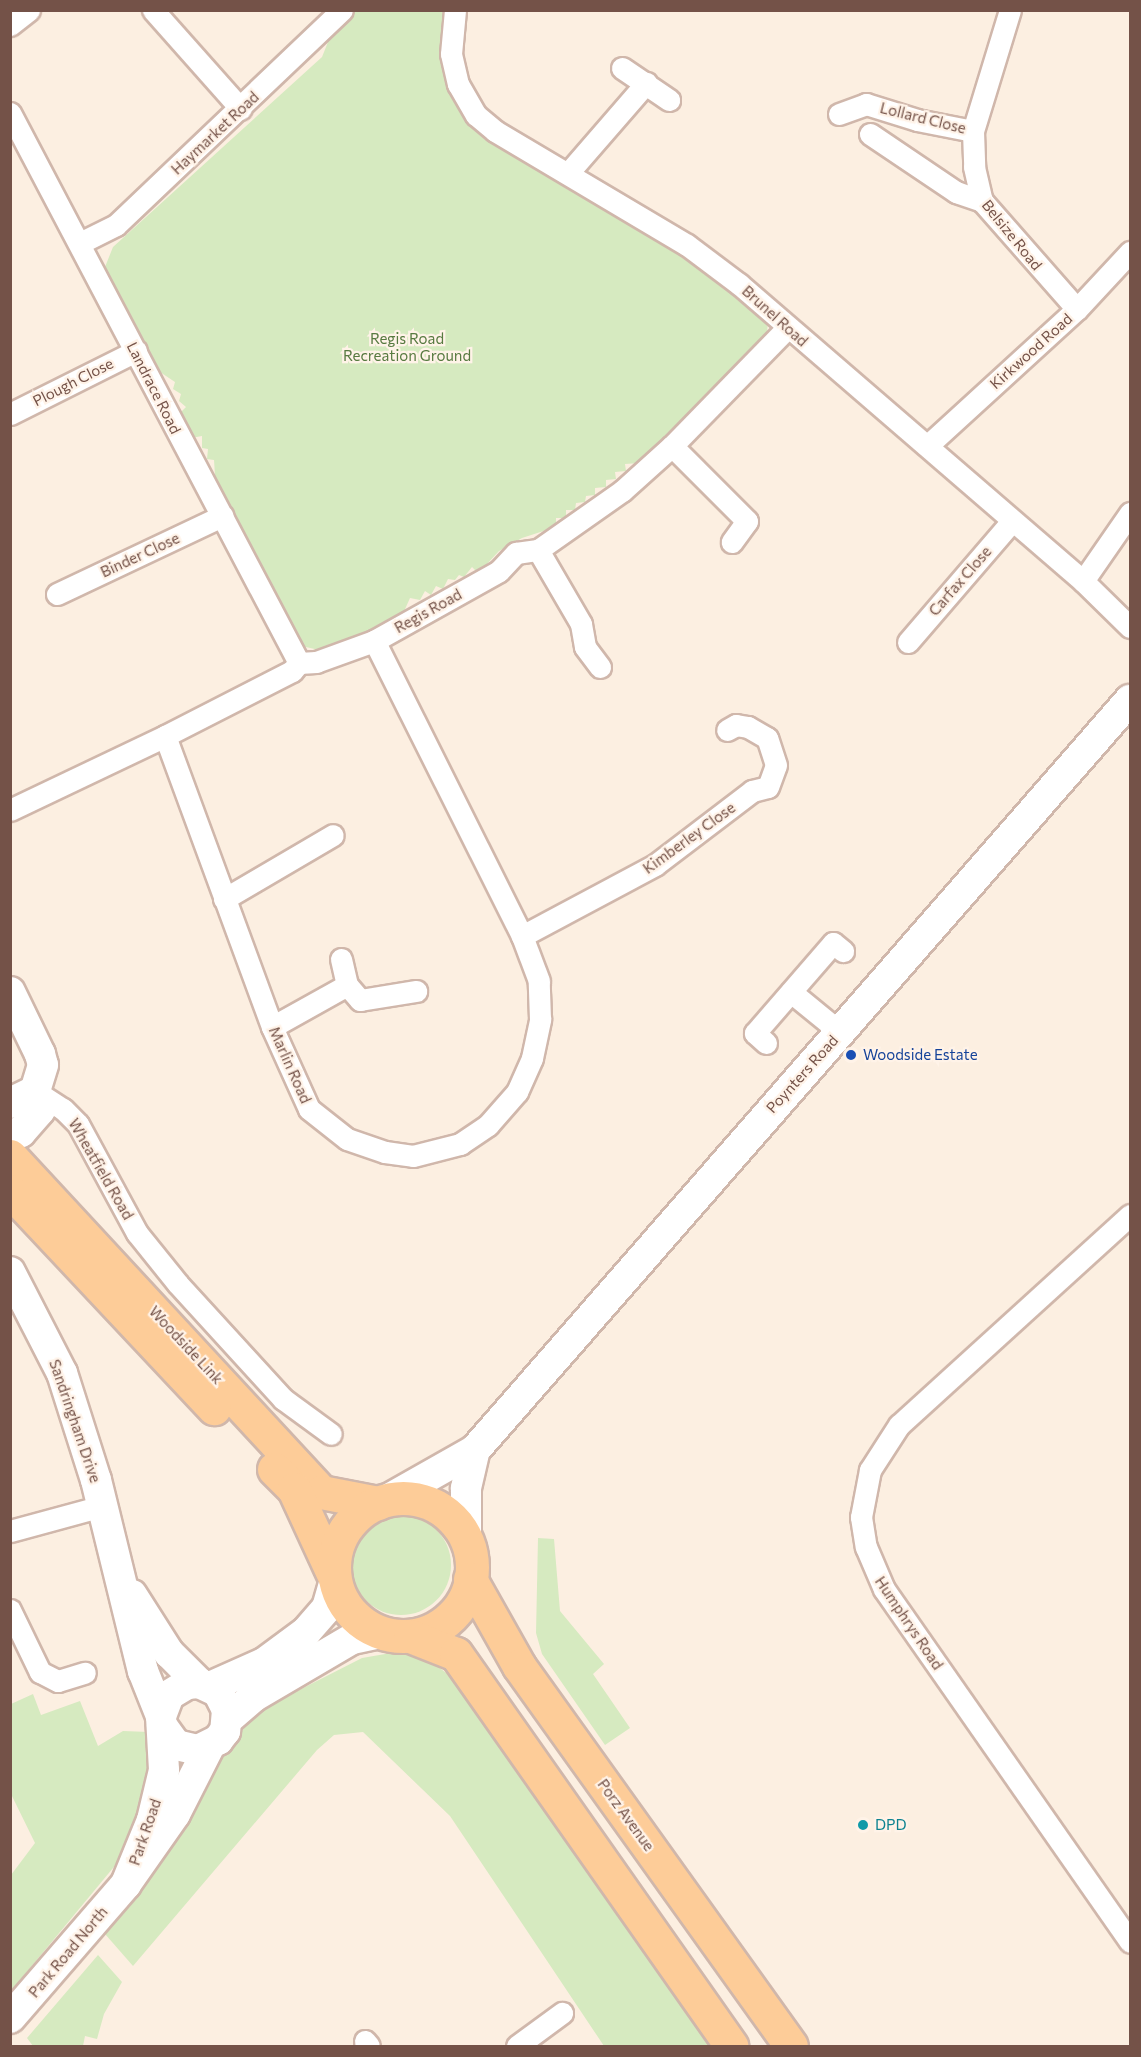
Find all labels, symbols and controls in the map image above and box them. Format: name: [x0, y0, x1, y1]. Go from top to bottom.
street label: Haymarket Road: [167, 88, 263, 178]
street label: Lollard Close: [878, 99, 968, 137]
street label: Belsize Road: [978, 196, 1046, 274]
street label: Brunel Road: [738, 282, 812, 350]
street label: Kirkwood Road: [986, 309, 1076, 393]
park label: Regis Road Recreation Ground: [343, 329, 471, 364]
street label: Landrace Road: [123, 339, 185, 437]
street label: Plough Close: [30, 354, 116, 410]
street label: Binder Close: [98, 529, 182, 581]
street label: Carfax Close: [925, 543, 995, 619]
street label: Regis Road: [391, 585, 465, 637]
street label: Kimberley Close: [639, 799, 739, 877]
street label: Marlin Road: [265, 1024, 315, 1106]
street label: Poynters Road: [762, 1031, 842, 1117]
place label: Woodside Estate: [863, 1046, 978, 1064]
marker: Woodside Estate: [844, 1048, 858, 1062]
street label: Wheatfield Road: [65, 1115, 137, 1223]
street label: Woodside Link: [145, 1302, 227, 1388]
street label: Sandringham Drive: [45, 1357, 105, 1485]
street label: Humphrys Road: [871, 1573, 947, 1673]
street label: Porz Avenue: [594, 1776, 658, 1854]
street label: Park Road: [125, 1796, 165, 1868]
place label: DPD: [875, 1816, 907, 1834]
marker: DPD: [856, 1818, 870, 1832]
street label: Park Road North: [25, 1903, 111, 2001]

